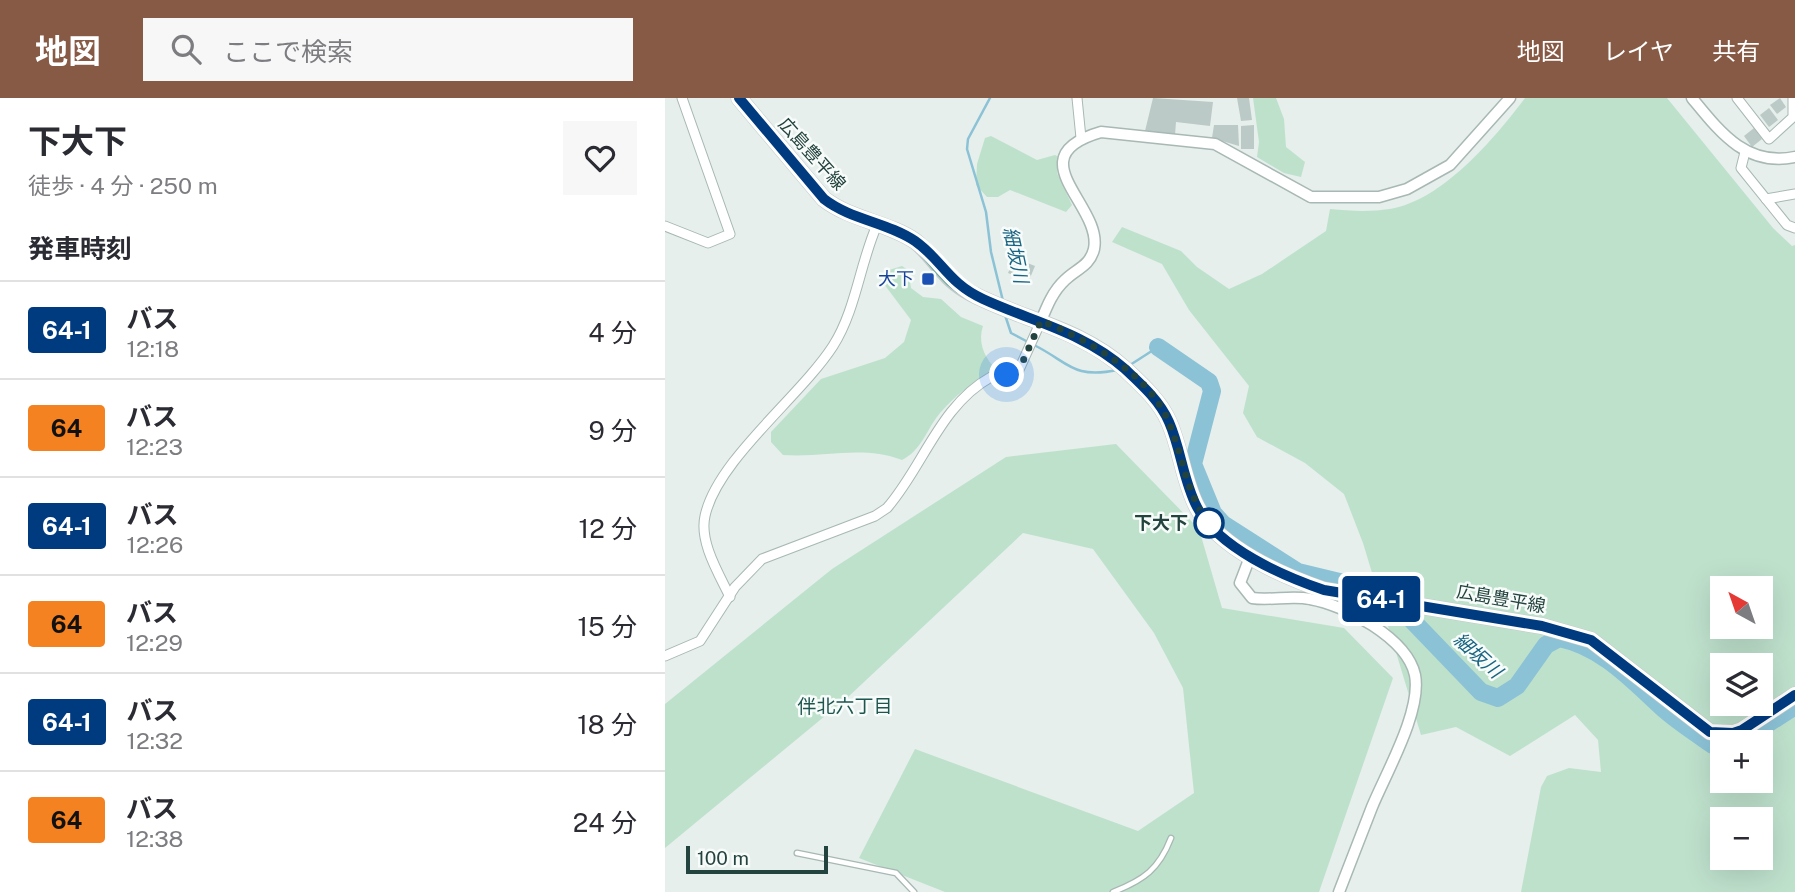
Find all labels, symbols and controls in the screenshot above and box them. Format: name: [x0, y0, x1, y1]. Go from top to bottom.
search box: [143, 18, 633, 81]
icon: search: [167, 30, 205, 68]
text: 地図: [35, 32, 101, 70]
text: ここで検索: [223, 36, 353, 67]
text: 地図: [1517, 37, 1565, 65]
text: レイヤ: [1603, 37, 1674, 65]
text: 共有: [1712, 37, 1760, 65]
street label: 広島豊平線: [774, 113, 850, 194]
button: heart: [563, 121, 637, 195]
text: 下大下: [28, 122, 127, 160]
text: 徒歩 · 4 分 · 250 m: [28, 172, 218, 199]
water label: 細坂川: [999, 225, 1033, 287]
text: 発車時刻: [28, 233, 132, 264]
place label: 大下: [878, 268, 914, 289]
marker: 大下: [920, 271, 936, 287]
text: バス: [127, 303, 179, 334]
text: 64-1: [42, 316, 92, 344]
text: 4 分: [588, 317, 637, 348]
text: 12:18: [127, 335, 179, 362]
your location: [989, 357, 1024, 392]
text: バス: [126, 401, 178, 432]
text: 64: [51, 414, 82, 442]
text: 9 分: [588, 415, 637, 446]
text: 12:23: [126, 433, 183, 460]
text: バス: [127, 499, 179, 530]
marker: 下大下: [1194, 508, 1224, 538]
text: 64-1: [42, 512, 92, 540]
place label: 下大下: [1134, 512, 1188, 533]
text: 12 分: [579, 513, 637, 544]
text: 12:26: [127, 531, 183, 558]
line badge: 64-1: [1332, 576, 1430, 622]
north arrow: [1710, 576, 1773, 639]
map controls: [1710, 576, 1773, 870]
street label: 広島豊平線: [1455, 580, 1547, 617]
text: 64-1: [1356, 585, 1406, 613]
text: バス: [126, 597, 178, 628]
text: 64: [51, 610, 82, 638]
text: 15 分: [577, 611, 637, 642]
water label: 細坂川: [1449, 628, 1508, 684]
text: 12:29: [126, 629, 183, 656]
button: layers: [1710, 653, 1773, 716]
text: バス: [127, 695, 179, 726]
district label: 伴北六丁目: [797, 695, 893, 717]
text: 64-1: [42, 708, 92, 736]
text: 18 分: [577, 709, 637, 740]
text: 12:32: [127, 727, 183, 754]
button: +: [1710, 730, 1773, 793]
text: バス: [126, 793, 178, 824]
text: 64: [51, 806, 82, 834]
text: 24 分: [573, 807, 637, 838]
button: −: [1710, 807, 1773, 870]
text: 12:38: [126, 825, 184, 852]
scale bar: [686, 843, 828, 875]
text: 100 m: [697, 847, 749, 869]

